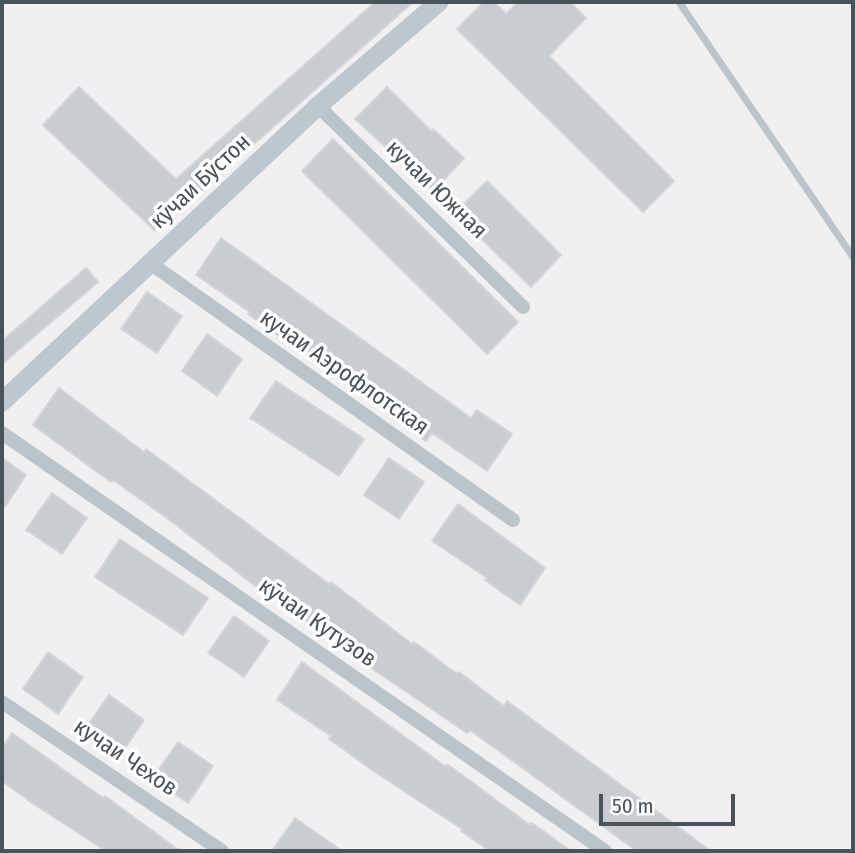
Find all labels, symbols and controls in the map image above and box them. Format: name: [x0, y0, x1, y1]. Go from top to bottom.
street label: кӯчаи Бӯстон: [145, 129, 257, 235]
street label: кучаи Южная: [380, 135, 492, 245]
street label: кучаи Аэрофлотская: [254, 304, 434, 442]
street label: кӯчаи Кутузов: [253, 572, 381, 674]
street label: кучаи Чехов: [68, 713, 182, 803]
scale bar: [603, 780, 740, 824]
text: 50 m: [612, 793, 654, 819]

